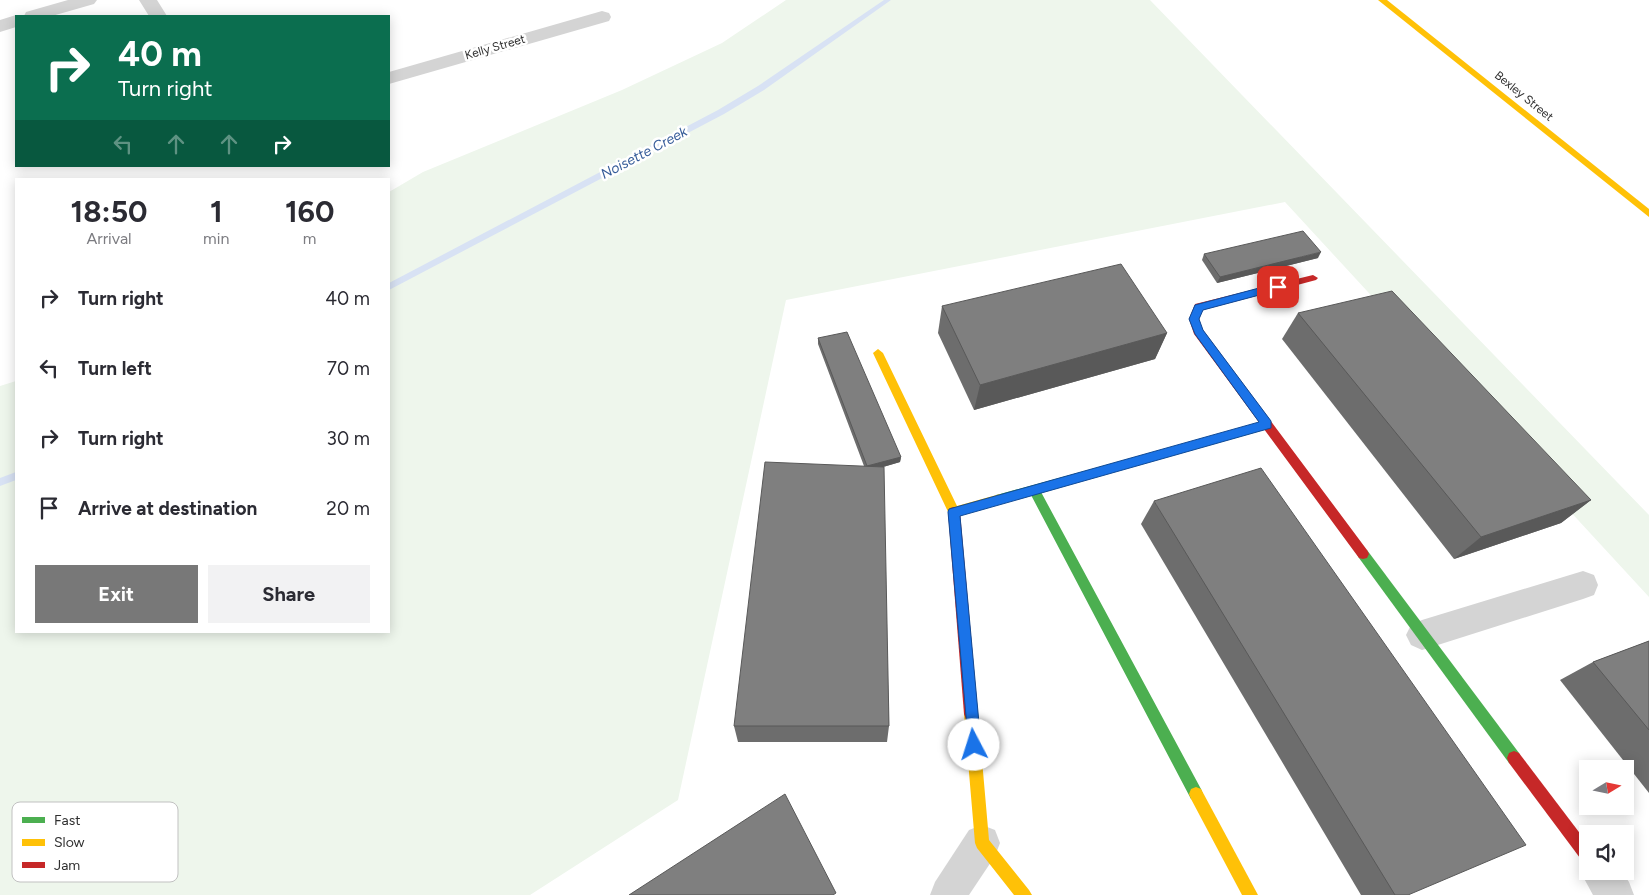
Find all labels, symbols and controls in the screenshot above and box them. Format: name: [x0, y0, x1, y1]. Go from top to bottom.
street label: Kelly Street: [463, 32, 527, 62]
text: 40 m: [118, 33, 202, 75]
icon: right: [35, 35, 100, 100]
street label: Bexley Street: [1492, 68, 1557, 124]
text: Turn right: [118, 75, 213, 102]
water label: Noisette Creek: [598, 123, 691, 183]
icon: left: [109, 130, 137, 158]
icon: ahead: [162, 130, 190, 158]
icon: ahead: [215, 130, 243, 158]
icon: right: [268, 130, 296, 158]
text: 18:50: [71, 193, 148, 230]
text: 1: [210, 193, 223, 230]
text: 160: [285, 193, 334, 230]
text: Arrival: [86, 229, 132, 248]
text: min: [203, 229, 229, 248]
text: m: [303, 229, 316, 248]
pin: [1257, 266, 1299, 308]
icon: arrive: [1264, 273, 1292, 301]
icon: right: [35, 284, 63, 312]
text: Turn right: [78, 287, 164, 310]
text: 40 m: [325, 287, 370, 310]
icon: left: [35, 354, 63, 382]
text: Turn left: [78, 357, 152, 380]
text: 70 m: [327, 357, 370, 380]
icon: right: [35, 424, 63, 452]
text: Turn right: [78, 427, 164, 450]
text: 30 m: [327, 427, 370, 450]
icon: arrive: [35, 494, 63, 522]
text: Arrive at destination: [78, 497, 257, 520]
text: 20 m: [326, 497, 370, 520]
button: Exit: [35, 565, 198, 623]
button: Share: [208, 565, 370, 623]
position arrow: [947, 718, 999, 770]
north arrow: [1579, 760, 1634, 815]
map controls: [1579, 760, 1634, 880]
legend: [12, 802, 178, 882]
text: Fast: [54, 812, 80, 829]
button: sound: [1579, 825, 1634, 880]
text: Slow: [54, 834, 85, 851]
text: Jam: [54, 857, 80, 874]

